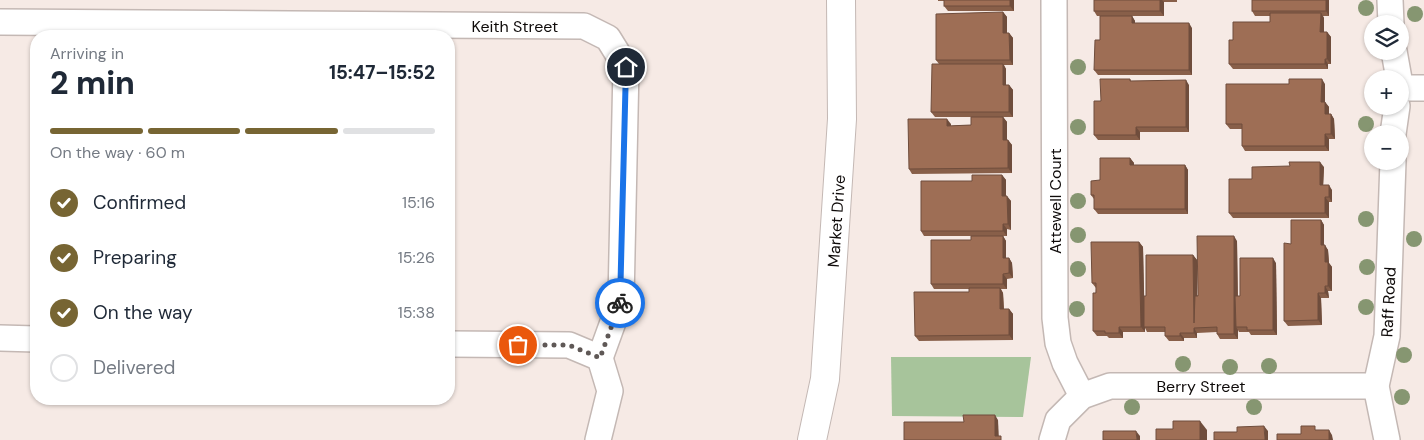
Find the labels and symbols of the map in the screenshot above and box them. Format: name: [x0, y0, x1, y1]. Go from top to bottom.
street label: Keith Street: [472, 16, 558, 37]
pin: [605, 46, 647, 88]
street label: Attewell Court: [1045, 148, 1066, 254]
street label: Market Drive: [823, 174, 850, 268]
street label: Raff Road: [1376, 266, 1401, 338]
courier: [595, 278, 645, 328]
pin: [497, 324, 539, 366]
street label: Berry Street: [1156, 376, 1246, 397]

